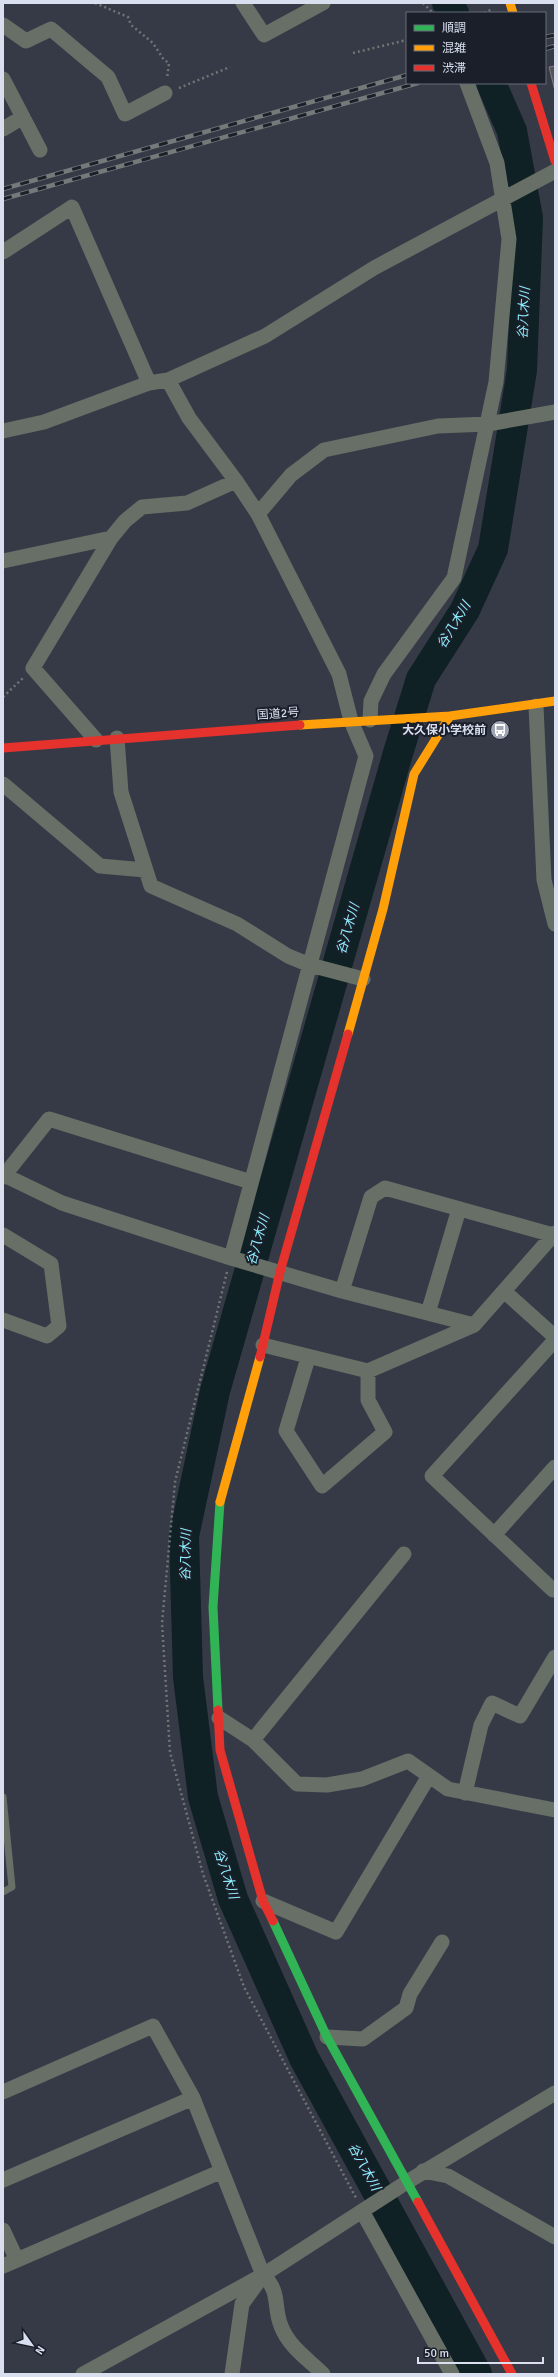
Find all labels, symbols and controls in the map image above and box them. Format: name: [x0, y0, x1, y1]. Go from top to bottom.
legend: [406, 12, 546, 84]
text: 順調: [442, 21, 466, 36]
text: 混雑: [442, 41, 466, 56]
text: 渋滞: [442, 61, 466, 76]
water label: 谷八木川: [515, 285, 533, 339]
water label: 谷八木川: [434, 597, 475, 651]
street label: 国道2号: [256, 705, 300, 723]
bus stop icon: 大久保小学校前: [489, 719, 511, 741]
place label: 大久保小学校前: [402, 723, 486, 738]
water label: 谷八木川: [333, 900, 363, 956]
water label: 谷八木川: [243, 1211, 273, 1267]
water label: 谷八木川: [178, 1527, 194, 1581]
water label: 谷八木川: [210, 1847, 242, 1903]
water label: 谷八木川: [344, 2140, 385, 2195]
north arrow: [12, 2325, 52, 2365]
scale bar: [418, 2339, 543, 2365]
text: N: [32, 2343, 48, 2357]
text: 50 m: [424, 2346, 449, 2361]

